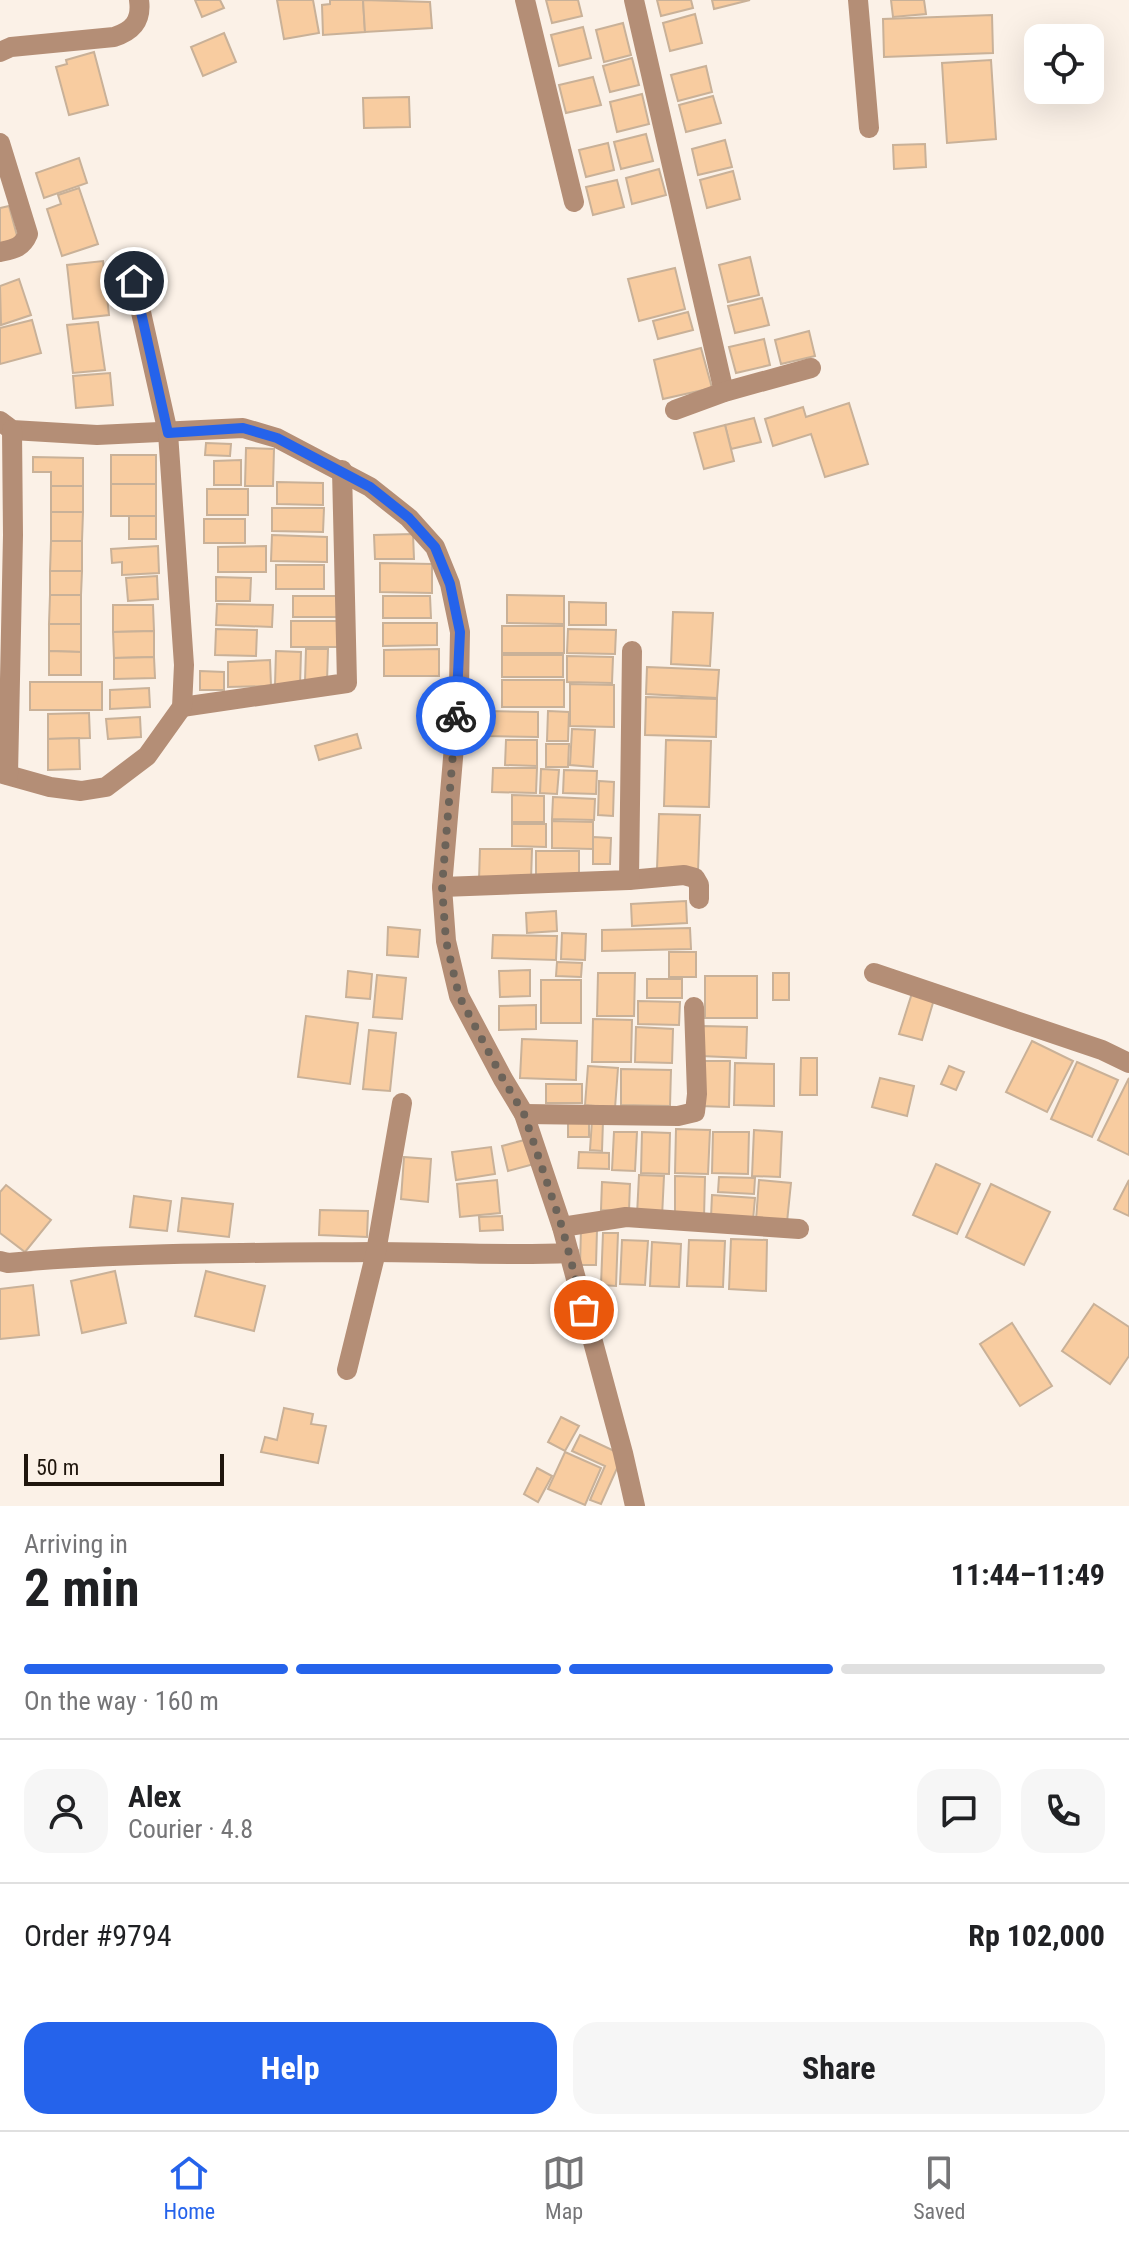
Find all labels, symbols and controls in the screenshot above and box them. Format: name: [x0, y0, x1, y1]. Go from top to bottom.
map controls: [1024, 24, 1104, 104]
button: locate: [1024, 24, 1104, 104]
pin: [100, 247, 168, 315]
icon: home: [112, 259, 156, 303]
courier: [416, 676, 496, 756]
icon: bike: [434, 694, 478, 738]
pin: [550, 1276, 618, 1344]
icon: bag: [562, 1288, 606, 1332]
scale bar: [24, 1450, 224, 1486]
text: 50 m: [36, 1455, 79, 1480]
text: Arriving in: [24, 1529, 128, 1559]
text: 11:44–11:49: [951, 1557, 1105, 1592]
text: 2 min: [24, 1558, 140, 1619]
text: On the way · 160 m: [24, 1686, 219, 1716]
button: person: [24, 1769, 108, 1853]
button: chat: [917, 1769, 1001, 1853]
button: phone: [1021, 1769, 1105, 1853]
text: Alex: [128, 1779, 181, 1814]
text: Courier · 4.8: [128, 1814, 253, 1844]
text: Order #9794: [24, 1918, 172, 1953]
text: Rp 102,000: [968, 1918, 1105, 1953]
button: Help: [24, 2022, 557, 2114]
button: Share: [573, 2022, 1105, 2114]
tab: Home: [164, 2151, 215, 2224]
tab: Map: [542, 2151, 586, 2224]
tab: Saved: [913, 2151, 965, 2224]

